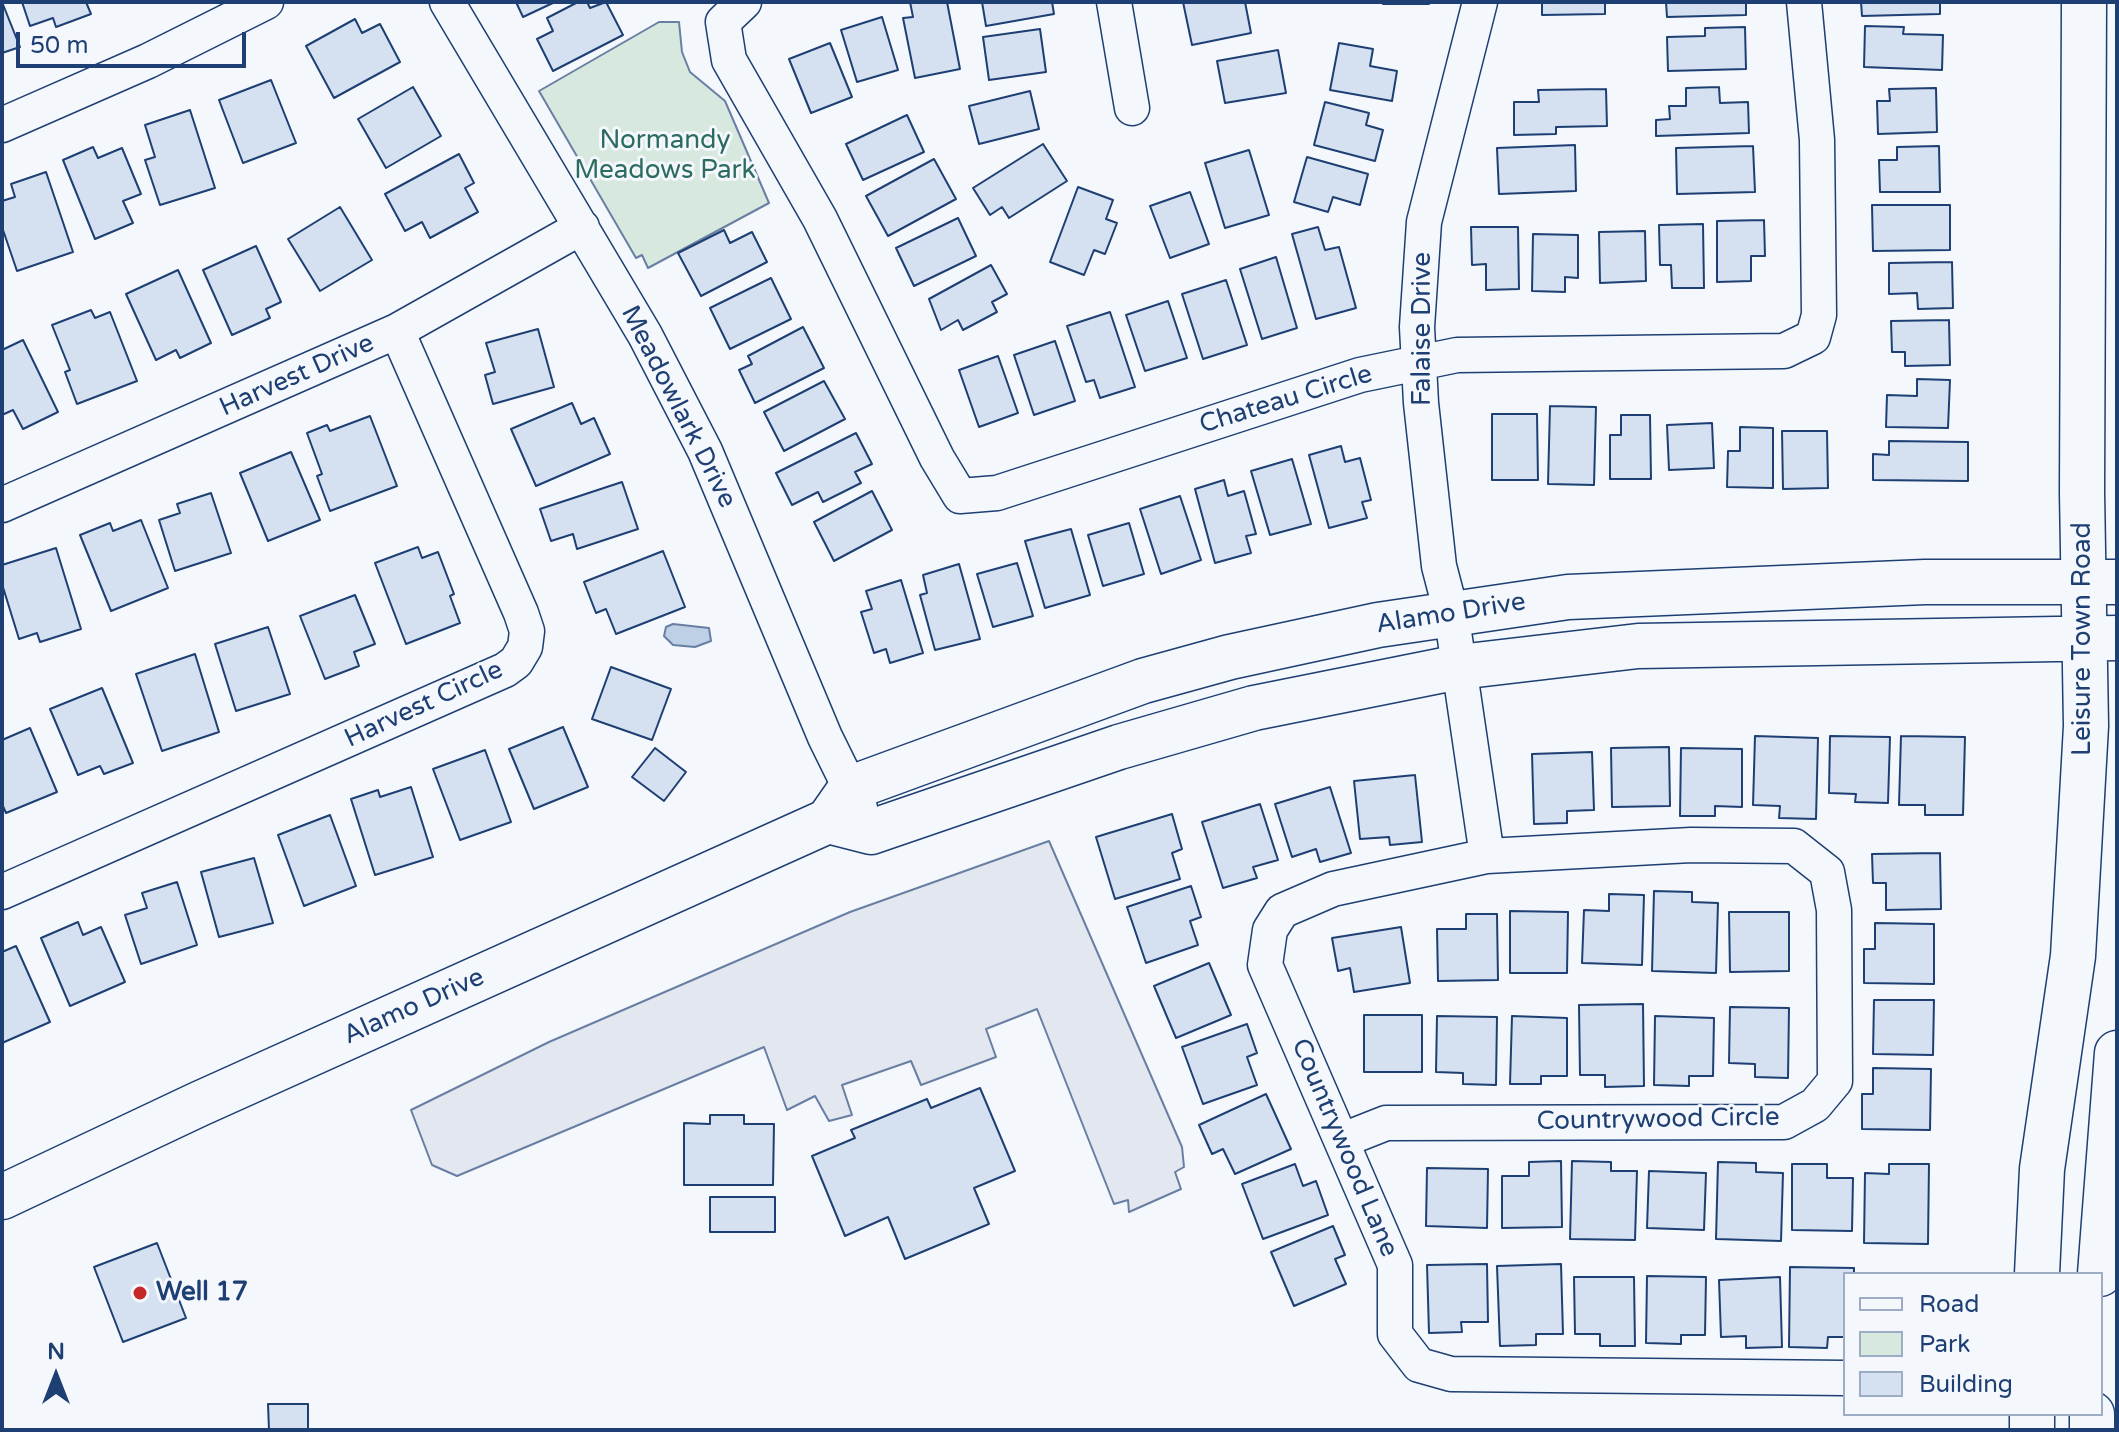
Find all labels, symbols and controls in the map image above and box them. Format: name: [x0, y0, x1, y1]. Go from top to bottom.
scale bar: [20, 16, 250, 66]
text: 50 m: [30, 31, 88, 60]
park label: Normandy Meadows Park: [574, 125, 756, 186]
street label: Falaise Drive: [1407, 252, 1439, 406]
street label: Meadowlark Drive: [614, 301, 742, 513]
street label: Harvest Drive: [215, 328, 379, 424]
street label: Chateau Circle: [1196, 359, 1376, 441]
street label: Leisure Town Road: [2067, 522, 2099, 756]
street label: Alamo Drive: [1374, 587, 1528, 641]
street label: Harvest Circle: [340, 655, 508, 755]
street label: Alamo Drive: [339, 962, 489, 1052]
street label: Countrywood Lane: [1284, 1034, 1404, 1262]
street label: Countrywood Circle: [1536, 1102, 1780, 1138]
legend: [1843, 1272, 2103, 1416]
place label: Well 17: [156, 1277, 248, 1309]
marker: Well 17: [131, 1284, 149, 1302]
text: Road: [1919, 1290, 1979, 1319]
text: Park: [1919, 1330, 1970, 1359]
north arrow: [16, 1336, 96, 1416]
text: N: [47, 1339, 65, 1365]
text: Building: [1919, 1370, 2013, 1399]

